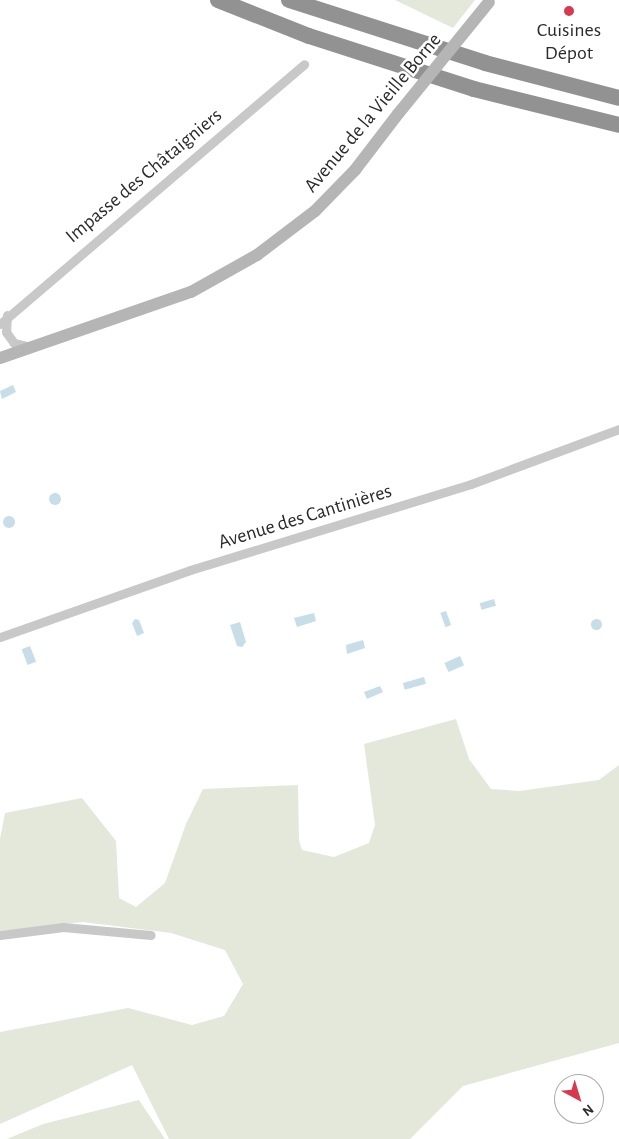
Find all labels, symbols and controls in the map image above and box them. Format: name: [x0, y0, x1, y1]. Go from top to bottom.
marker: Cuisines Dépot: [563, 5, 575, 17]
place label: Cuisines Dépot: [537, 19, 601, 66]
street label: Avenue de la Vieille Borne: [299, 28, 447, 198]
street label: Impasse des Châtaigniers: [61, 104, 227, 248]
street label: Avenue des Cantinières: [215, 479, 395, 555]
north arrow: [554, 1074, 604, 1124]
text: N: [580, 1101, 596, 1118]

